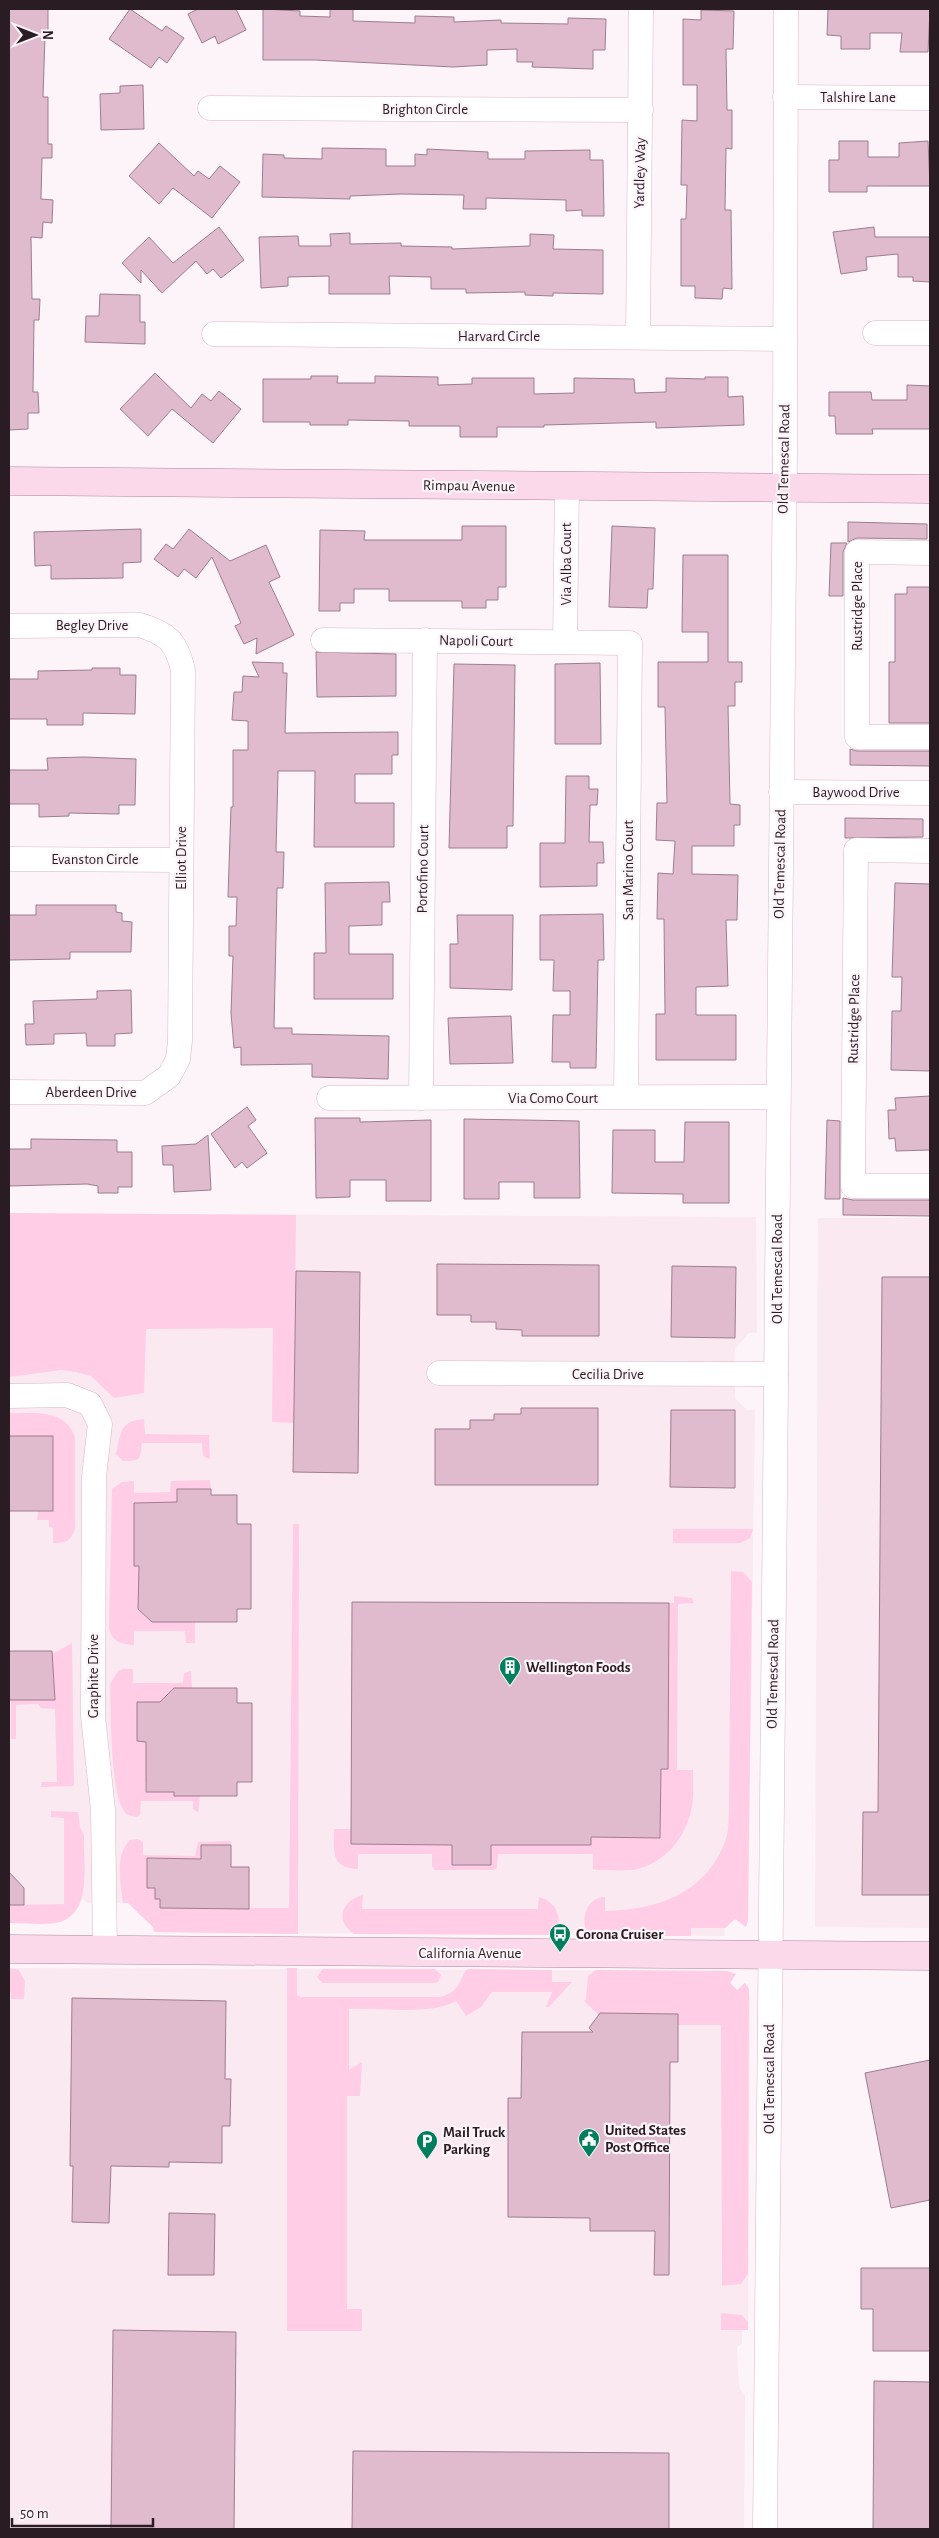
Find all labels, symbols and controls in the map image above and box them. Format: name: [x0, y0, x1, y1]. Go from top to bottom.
north arrow: [10, 10, 60, 60]
text: N: [40, 30, 54, 40]
street label: Talshire Lane: [820, 90, 896, 105]
street label: Brighton Circle: [382, 102, 468, 117]
street label: Yardley Way: [632, 137, 648, 209]
street label: Harvard Circle: [458, 329, 540, 344]
street label: Old Temescal Road: [776, 404, 792, 514]
street label: Rimpau Avenue: [423, 478, 515, 494]
street label: Via Alba Court: [559, 522, 574, 605]
street label: Rustridge Place: [850, 561, 865, 651]
street label: Begley Drive: [56, 618, 128, 633]
street label: Napoli Court: [439, 633, 513, 649]
street label: Baywood Drive: [812, 785, 900, 800]
street label: Old Temescal Road: [772, 809, 788, 919]
street label: San Marino Court: [621, 820, 636, 920]
street label: Portofino Court: [415, 824, 431, 914]
street label: Elliot Drive: [174, 826, 189, 890]
street label: Evanston Circle: [51, 852, 139, 867]
street label: Rustridge Place: [846, 974, 862, 1064]
street label: Aberdeen Drive: [45, 1085, 137, 1100]
street label: Via Como Court: [508, 1091, 598, 1106]
street label: Old Temescal Road: [770, 1214, 785, 1324]
street label: Cecilia Drive: [572, 1367, 644, 1382]
street label: Old Temescal Road: [765, 1619, 781, 1729]
street label: Graphite Drive: [86, 1634, 101, 1718]
building icon: Wellington Foods: [498, 1655, 522, 1686]
place label: Wellington Foods: [526, 1660, 631, 1675]
bus stop icon: Corona Cruiser: [548, 1922, 572, 1953]
place label: Corona Cruiser: [576, 1927, 664, 1942]
street label: California Avenue: [419, 1946, 522, 1961]
street label: Old Temescal Road: [762, 2024, 777, 2134]
place label: United States Post Office: [605, 2123, 686, 2155]
place label: Mail Truck Parking: [443, 2125, 506, 2157]
public building icon: United States Post Office: [577, 2127, 601, 2158]
parking icon: Mail Truck Parking: [415, 2129, 439, 2160]
scale bar: [12, 2496, 154, 2528]
text: 50 m: [20, 2506, 49, 2521]

